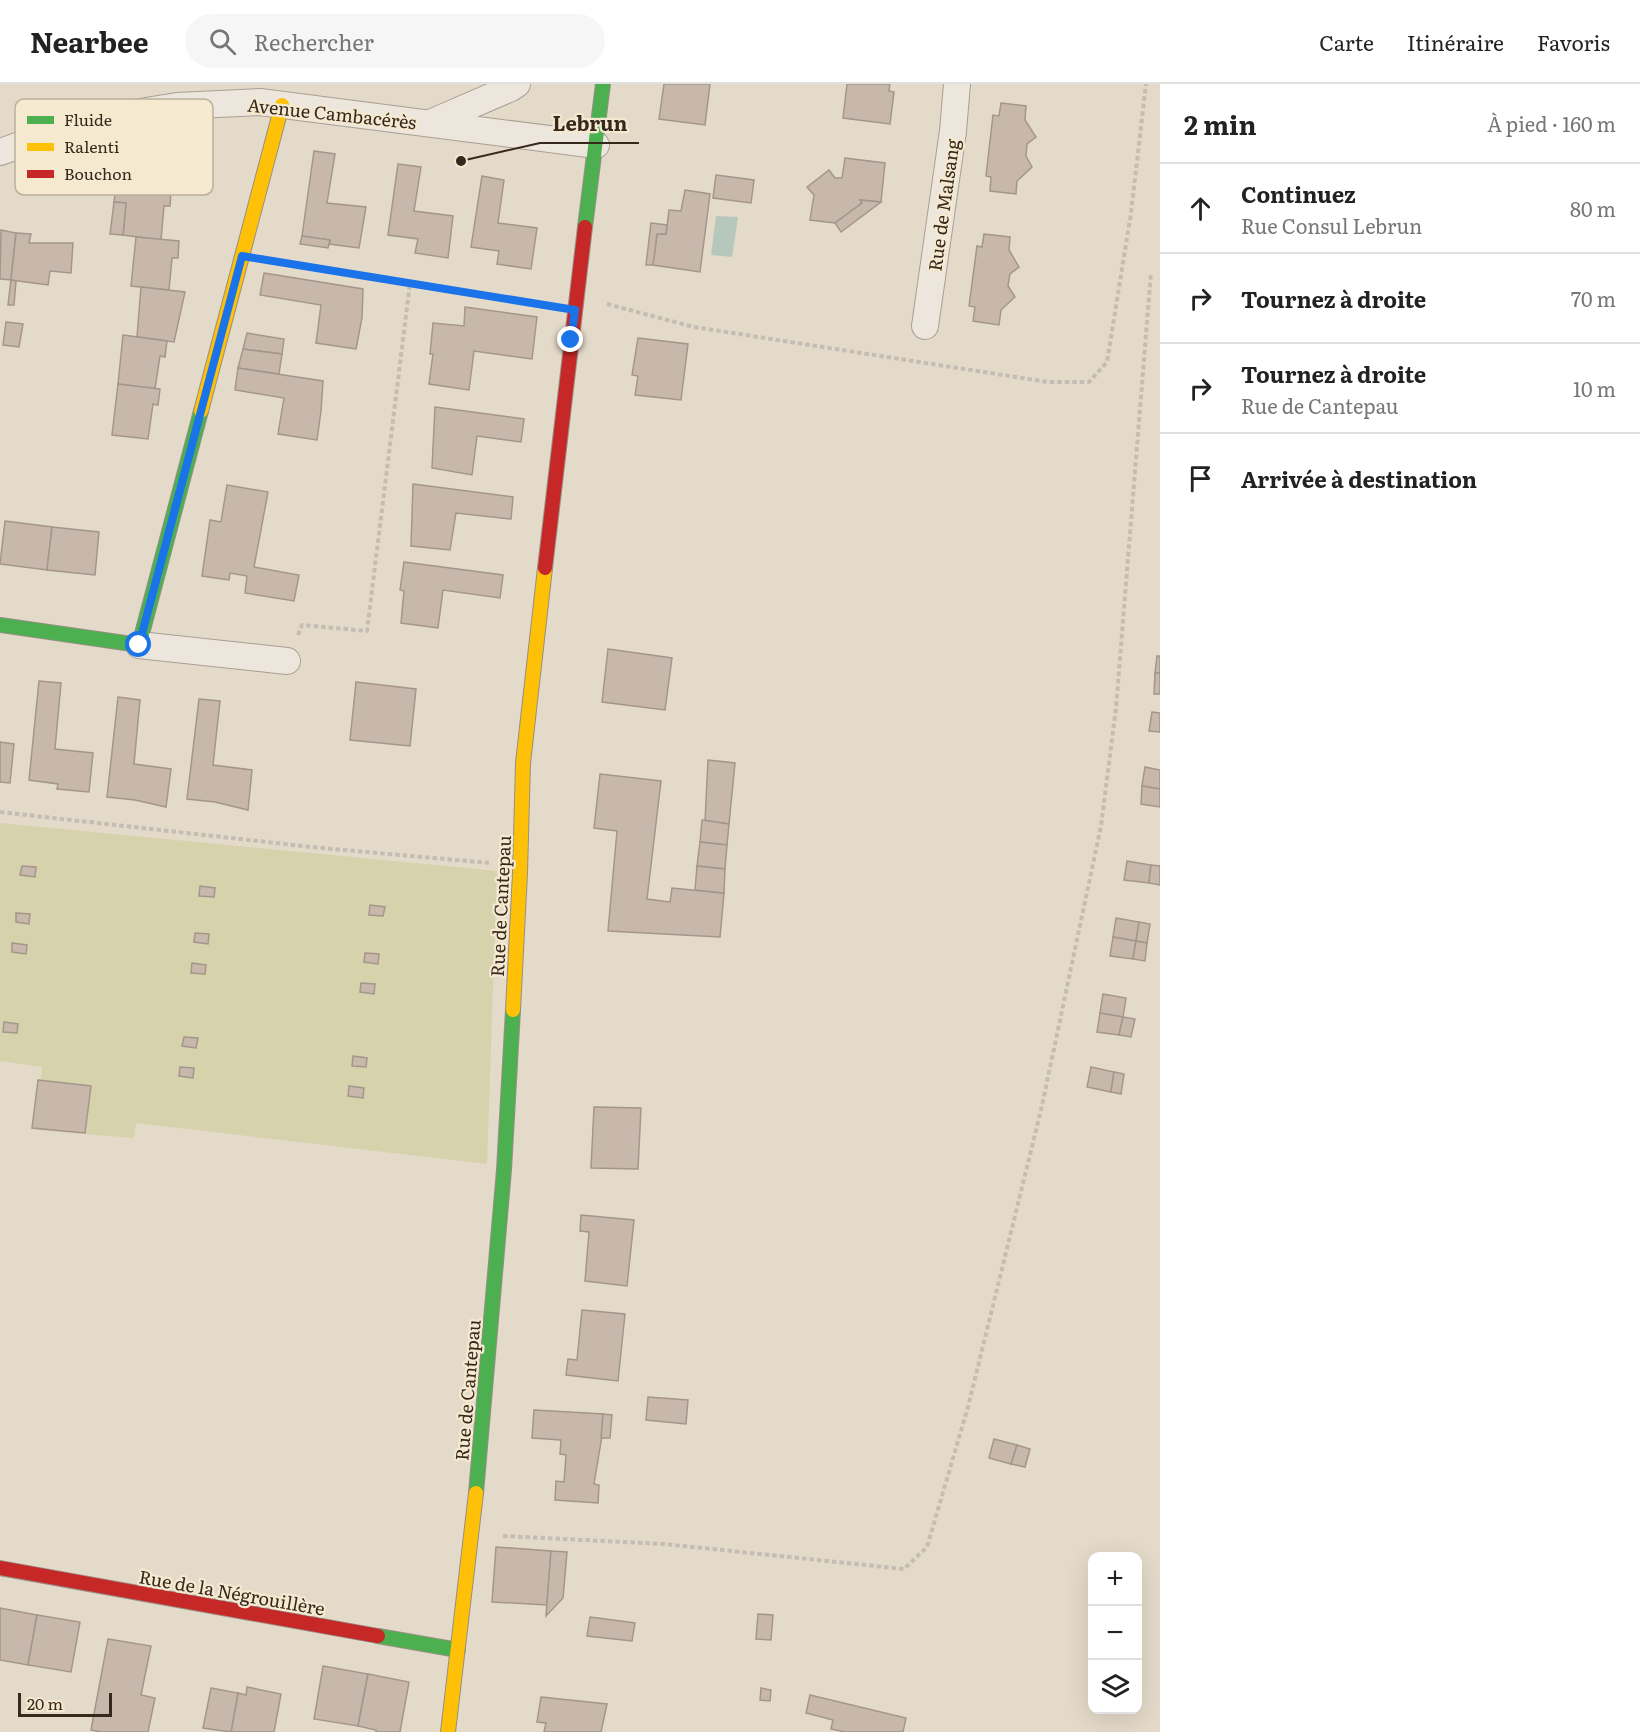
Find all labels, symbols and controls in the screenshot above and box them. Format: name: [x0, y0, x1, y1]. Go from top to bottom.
search box: [185, 14, 605, 68]
text: Nearbee: [30, 20, 149, 62]
icon: search: [206, 25, 239, 58]
text: Rechercher: [254, 25, 374, 58]
text: Carte: [1319, 26, 1374, 57]
text: Itinéraire: [1407, 26, 1504, 57]
text: Favoris: [1537, 26, 1610, 57]
street label: Avenue Cambacérès: [246, 91, 418, 135]
legend: [15, 99, 213, 195]
text: 2 min: [1184, 104, 1257, 143]
callout: Lebrun: [540, 105, 639, 143]
text: Fluide: [64, 107, 112, 131]
text: Lebrun: [553, 107, 628, 137]
text: À pied · 160 m: [1487, 108, 1616, 138]
text: Ralenti: [64, 134, 119, 158]
street label: Rue de Malsang: [920, 136, 966, 273]
text: Bouchon: [64, 161, 133, 185]
text: Continuez: [1241, 177, 1356, 210]
icon: ahead: [1184, 192, 1217, 225]
text: 80 m: [1570, 193, 1616, 223]
text: Rue Consul Lebrun: [1241, 210, 1422, 240]
icon: right: [1184, 282, 1217, 315]
text: Tournez à droite: [1241, 282, 1426, 315]
text: 70 m: [1571, 283, 1616, 313]
route end: [557, 326, 583, 352]
text: Tournez à droite: [1241, 357, 1426, 390]
icon: right: [1184, 372, 1217, 405]
text: 10 m: [1573, 373, 1616, 403]
text: Rue de Cantepau: [1241, 390, 1399, 420]
icon: arrive: [1184, 462, 1217, 495]
text: Arrivée à destination: [1241, 462, 1477, 495]
route start: [125, 631, 151, 657]
street label: Rue de Cantepau: [483, 834, 517, 978]
street label: Rue de Cantepau: [447, 1318, 487, 1462]
map controls: [1088, 1552, 1142, 1714]
button: +: [1088, 1552, 1142, 1606]
street label: Rue de la Négrouillère: [137, 1562, 327, 1622]
button: −: [1088, 1606, 1142, 1660]
button: layers: [1088, 1660, 1142, 1714]
scale bar: [18, 1690, 112, 1718]
text: 20 m: [27, 1691, 63, 1715]

